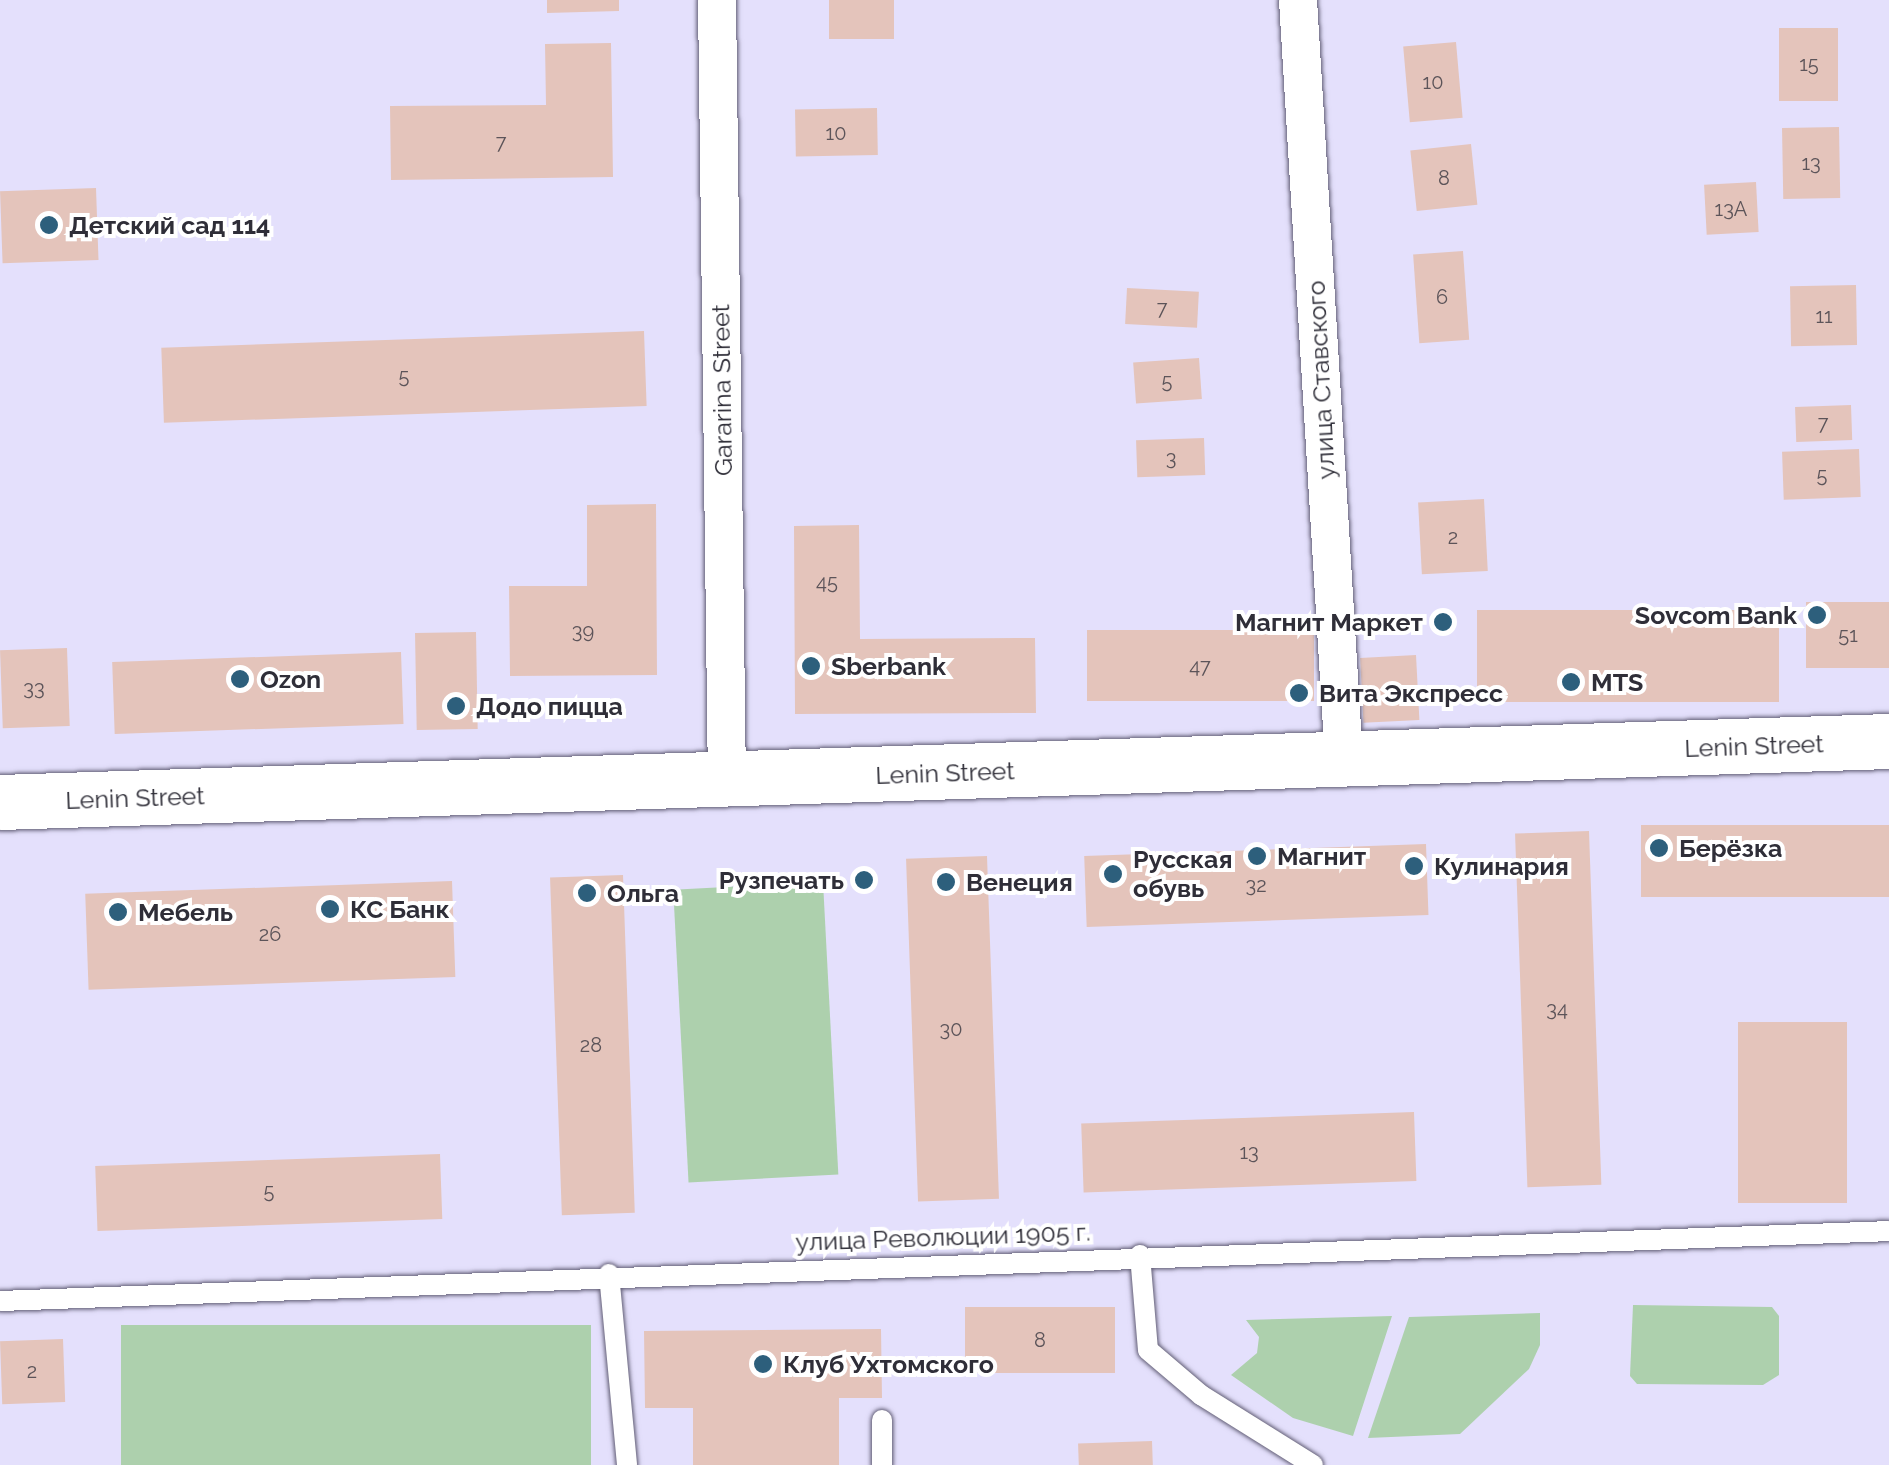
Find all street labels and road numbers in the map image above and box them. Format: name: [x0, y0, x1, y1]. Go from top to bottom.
street label: улица Ставского: [1301, 280, 1341, 480]
street label: Gararina Street: [706, 304, 738, 476]
street label: Lenin Street: [1684, 729, 1824, 763]
street label: Lenin Street: [875, 756, 1015, 790]
street label: Lenin Street: [65, 781, 205, 815]
street label: улица Революции 1905 г.: [795, 1217, 1091, 1257]

